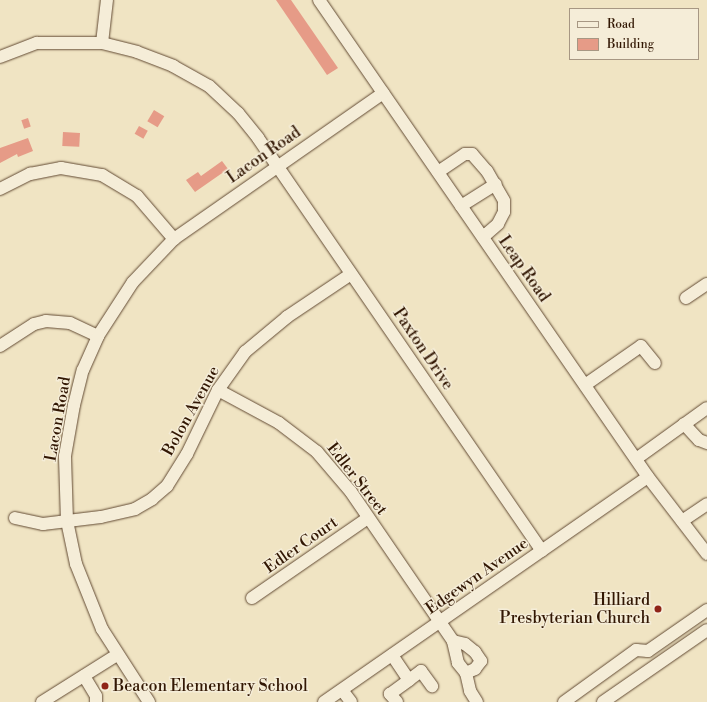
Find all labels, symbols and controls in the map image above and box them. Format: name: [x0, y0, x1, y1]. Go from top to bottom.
legend: [569, 8, 699, 60]
text: Road: [607, 17, 635, 32]
text: Building: [607, 37, 654, 52]
street label: Lacon Road: [223, 123, 305, 187]
street label: Leap Road: [494, 232, 554, 306]
street label: Paxton Drive: [389, 305, 457, 393]
street label: Bolon Avenue: [158, 363, 224, 459]
street label: Lacon Road: [41, 375, 75, 463]
street label: Edler Street: [323, 439, 391, 519]
street label: Edler Court: [261, 513, 341, 577]
street label: Edgewyn Avenue: [422, 534, 532, 618]
place label: Hilliard Presbyterian Church: [500, 590, 650, 628]
marker: Hilliard Presbyterian Church: [653, 604, 663, 614]
place label: Beacon Elementary School: [113, 676, 308, 696]
marker: Beacon Elementary School: [100, 681, 110, 691]

